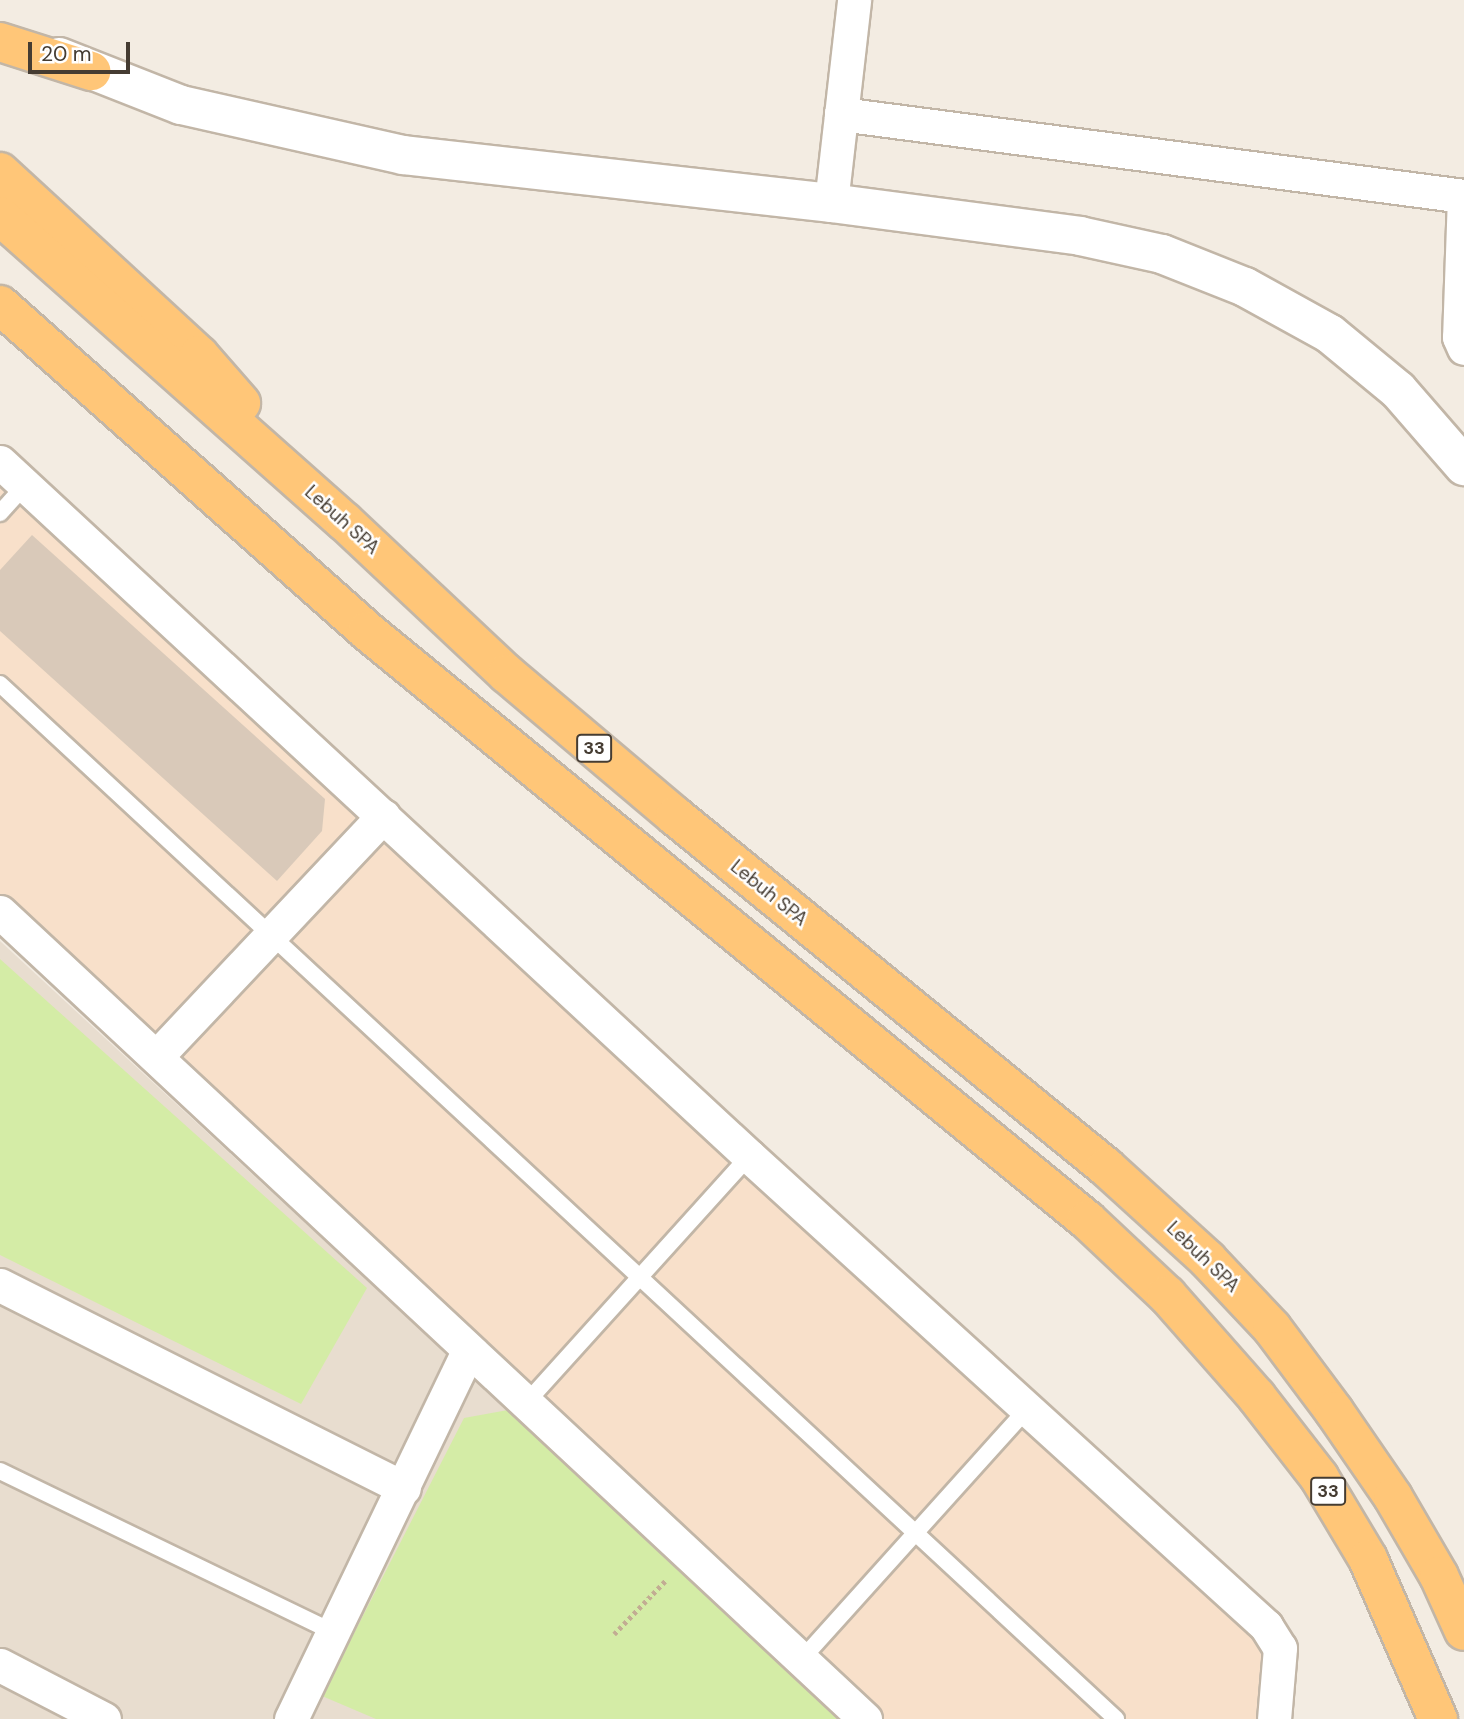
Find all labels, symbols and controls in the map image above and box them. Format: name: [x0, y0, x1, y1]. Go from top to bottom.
scale bar: [32, 28, 133, 72]
text: 20 m: [41, 40, 92, 68]
street label: Lebuh SPA: [300, 481, 384, 559]
road number: 33: [575, 734, 613, 762]
street label: Lebuh SPA: [726, 855, 812, 931]
street label: Lebuh SPA: [1162, 1217, 1244, 1297]
road number: 33: [1309, 1476, 1347, 1506]

